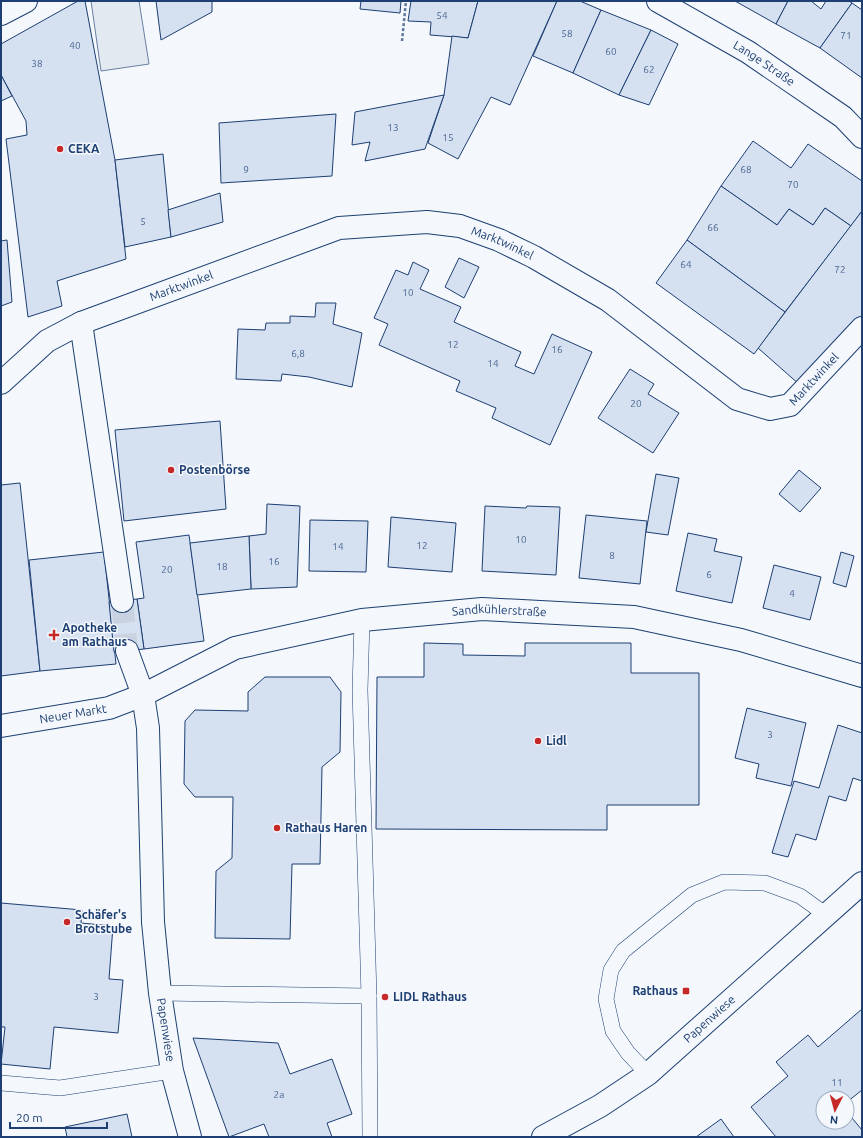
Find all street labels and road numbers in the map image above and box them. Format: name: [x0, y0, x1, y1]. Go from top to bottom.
street label: Lange Straße: [731, 38, 797, 88]
street label: Marktwinkel: [470, 224, 536, 262]
street label: Marktwinkel: [148, 268, 215, 303]
street label: Marktwinkel: [786, 350, 841, 408]
street label: Sandkühlerstraße: [451, 602, 547, 618]
street label: Neuer Markt: [38, 701, 108, 726]
street label: Papenwiese: [681, 992, 738, 1045]
street label: Papenwiese: [155, 997, 178, 1063]

